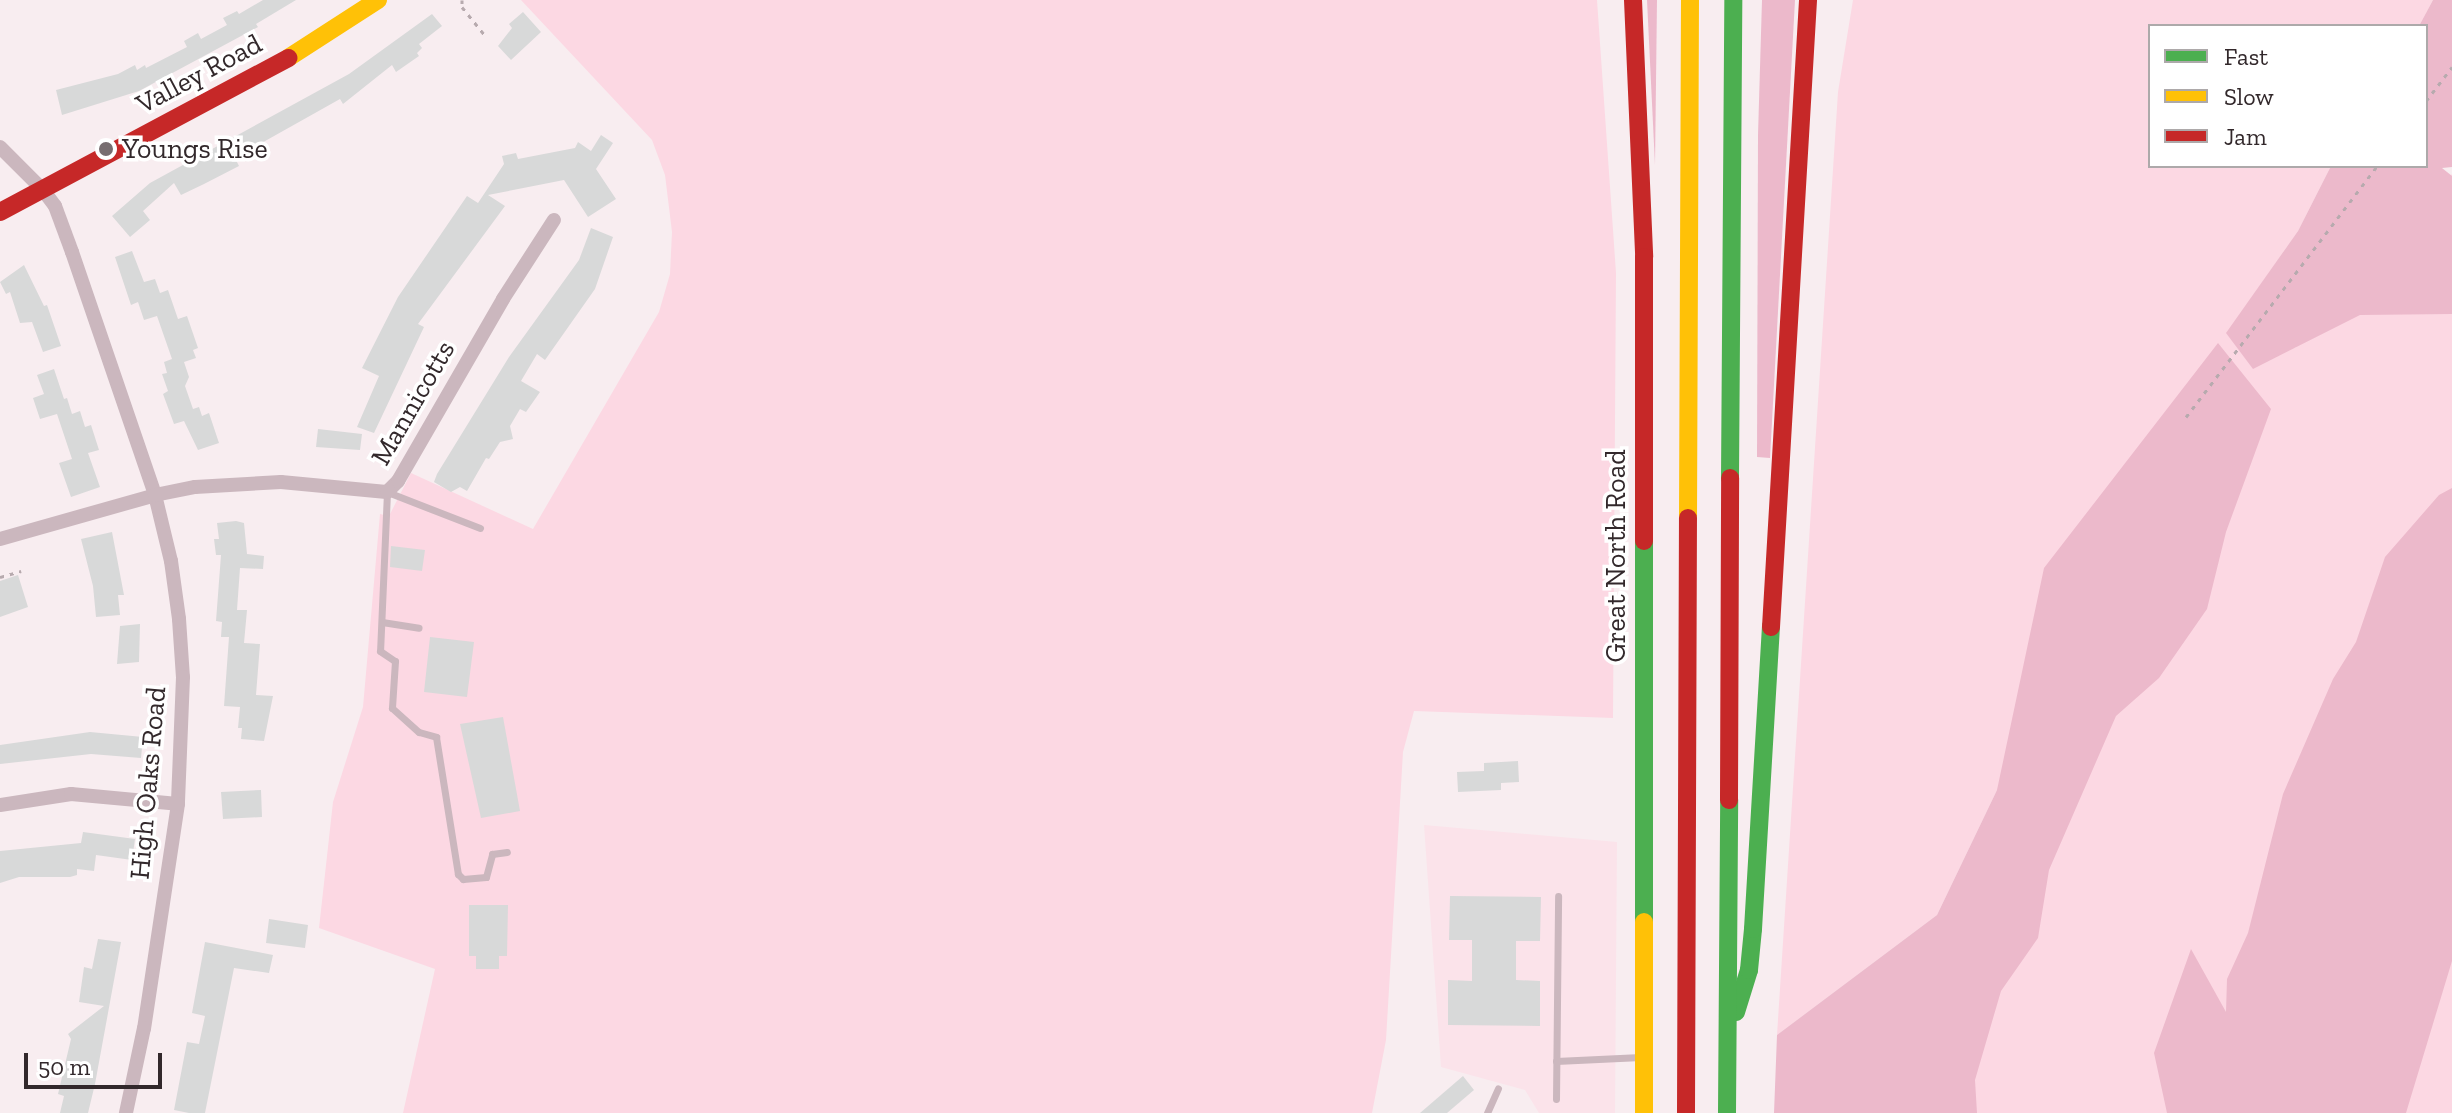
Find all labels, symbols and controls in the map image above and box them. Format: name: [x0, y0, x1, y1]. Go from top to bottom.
legend: [2148, 24, 2428, 168]
street label: Valley Road: [130, 27, 268, 121]
text: Fast: [2224, 42, 2268, 71]
text: Slow: [2224, 82, 2274, 111]
text: Jam: [2224, 122, 2267, 151]
place label: Youngs Rise: [122, 132, 268, 166]
marker: Youngs Rise: [97, 140, 115, 158]
street label: Mannicotts: [364, 335, 462, 471]
street label: Great North Road: [1599, 449, 1633, 663]
street label: High Oaks Road: [123, 685, 173, 881]
scale bar: [28, 1037, 166, 1087]
text: 50 m: [38, 1052, 90, 1081]

